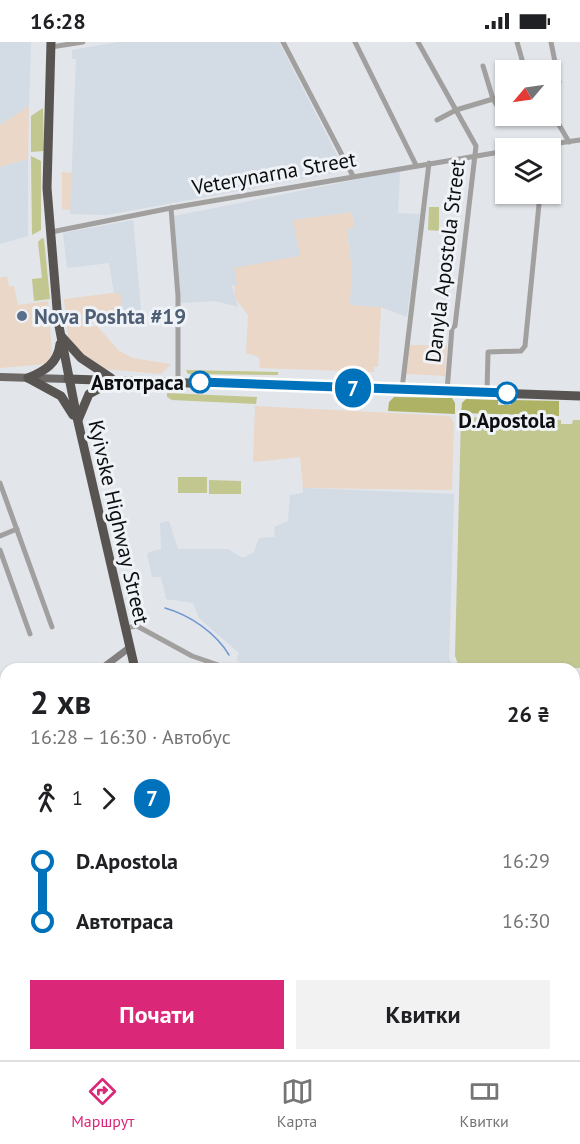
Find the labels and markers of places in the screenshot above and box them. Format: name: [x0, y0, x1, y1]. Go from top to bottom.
place label: Nova Poshta #19: [34, 303, 186, 330]
marker: Nova Poshta #19: [15, 309, 29, 323]
place label: Автотраса: [91, 369, 184, 396]
marker: Автотраса: [189, 371, 211, 393]
marker: D.Apostola: [496, 382, 518, 404]
place label: D.Apostola: [458, 407, 556, 434]

